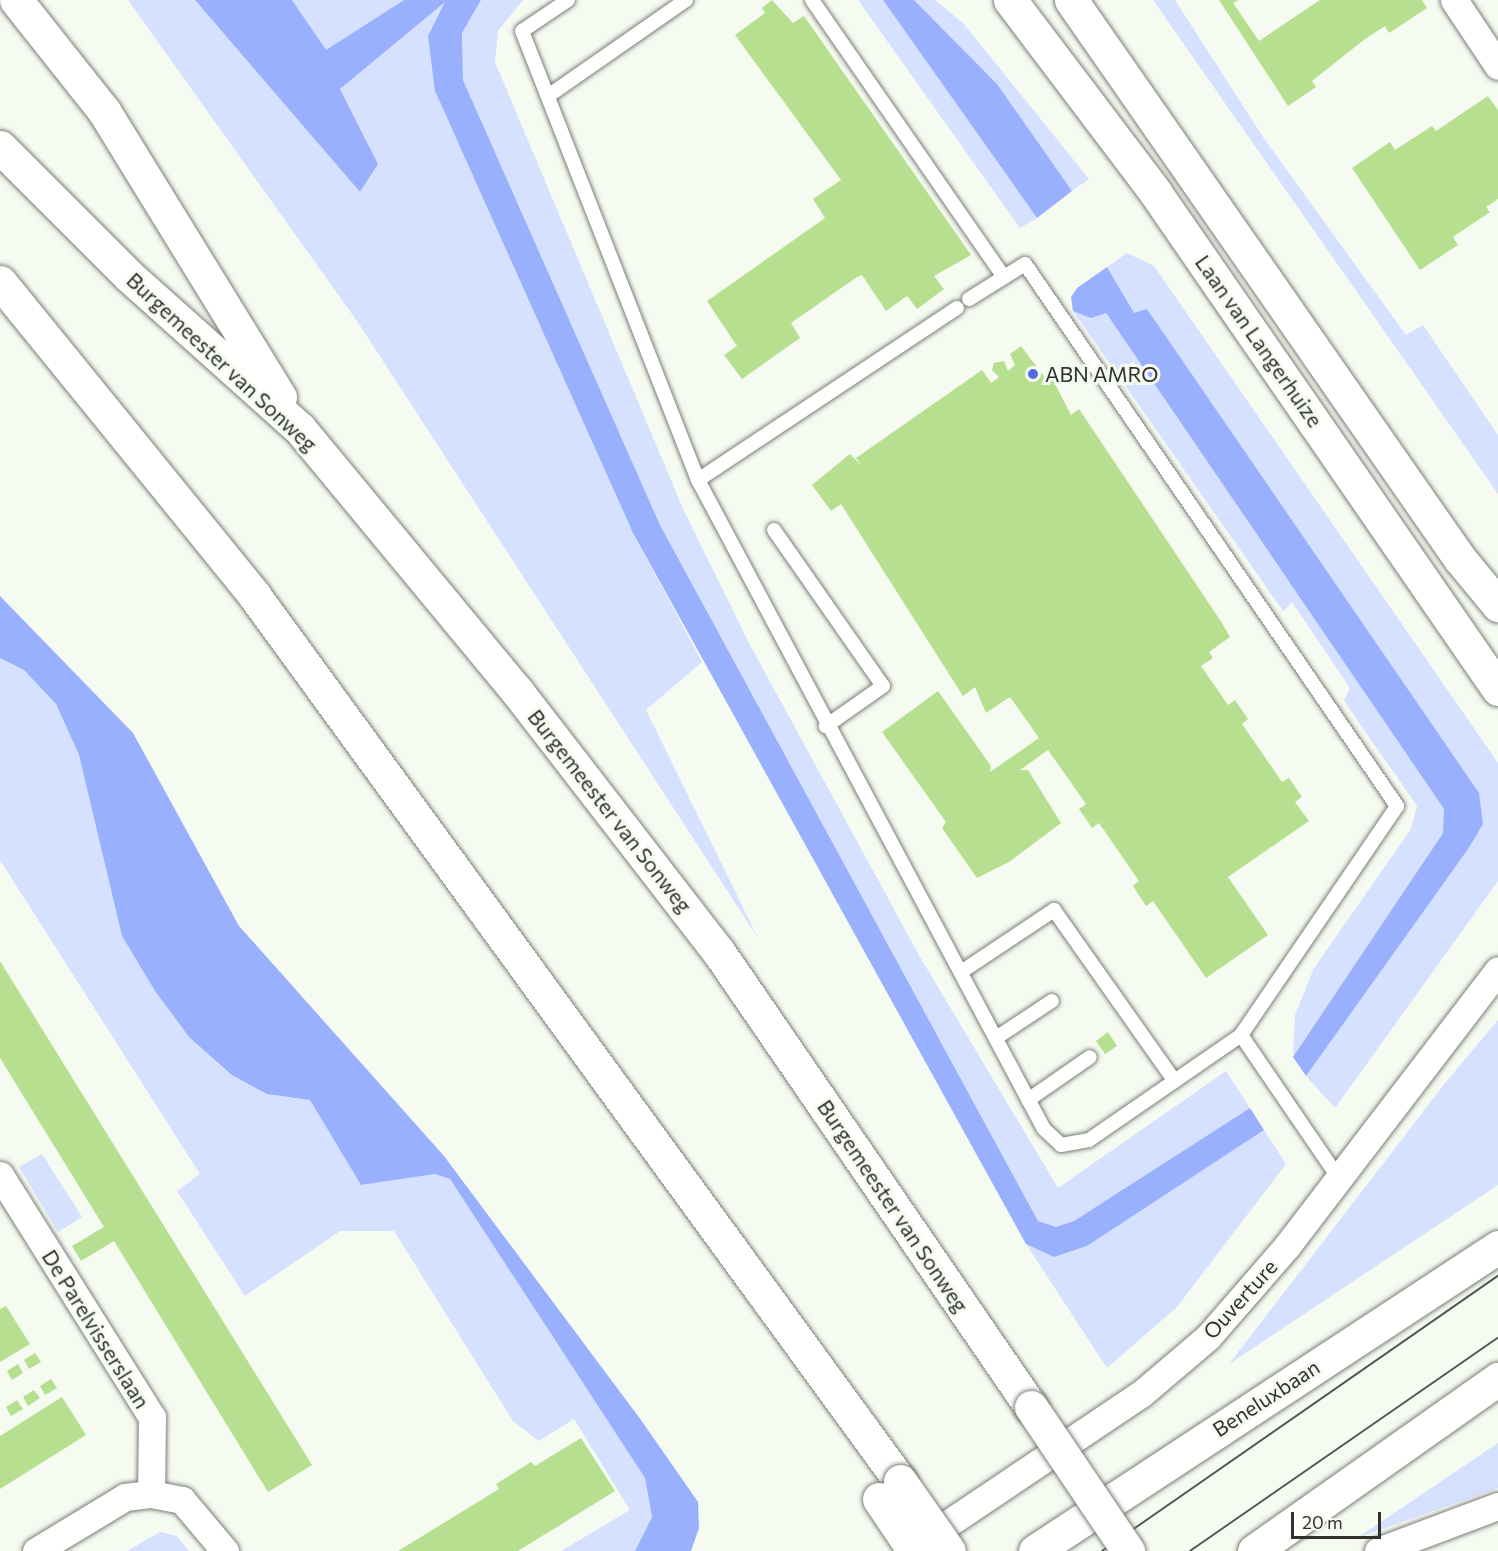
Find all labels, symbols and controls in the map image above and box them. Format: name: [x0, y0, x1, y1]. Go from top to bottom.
street label: Laan van Langerhuize: [1190, 250, 1328, 432]
street label: Burgemeester van Sonweg: [122, 267, 322, 457]
place label: ABN AMRO: [1045, 361, 1158, 387]
marker: ABN AMRO: [1026, 367, 1040, 381]
street label: Burgemeester van Sonweg: [523, 704, 697, 918]
street label: Burgemeester van Sonweg: [812, 1095, 974, 1317]
street label: De Parelvisserslaan: [37, 1245, 155, 1413]
street label: Ouverture: [1198, 1254, 1282, 1344]
street label: Beneluxbaan: [1208, 1354, 1324, 1442]
scale bar: [1294, 1500, 1384, 1538]
text: 20 m: [1302, 1511, 1343, 1533]

